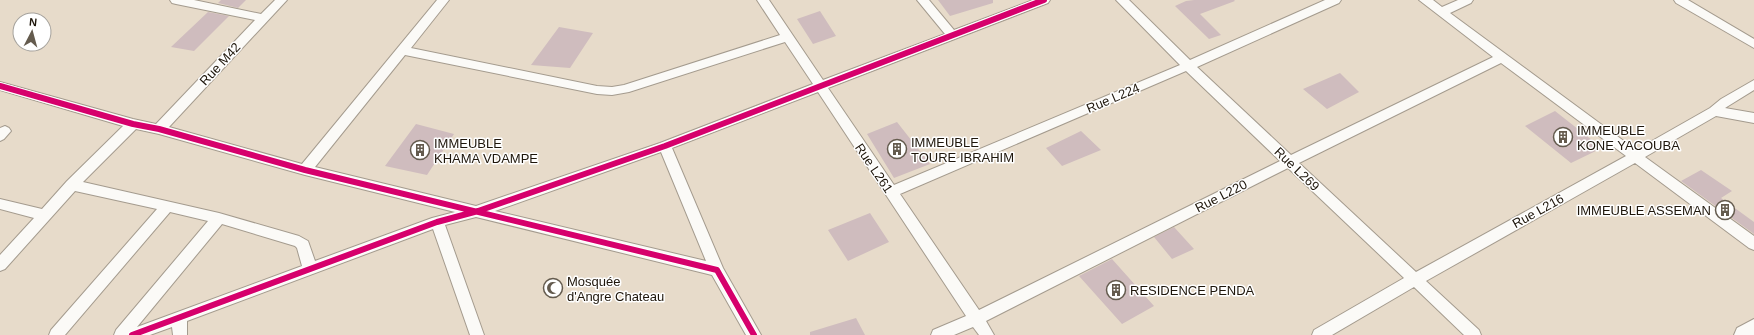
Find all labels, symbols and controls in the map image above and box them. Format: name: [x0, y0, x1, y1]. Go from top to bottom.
north arrow: [12, 12, 52, 52]
text: N: [28, 16, 38, 28]
street label: Rue M42: [197, 40, 243, 88]
street label: Rue L224: [1084, 80, 1142, 116]
place label: IMMEUBLE KONE YACOUBA: [1577, 123, 1680, 153]
building icon: IMMEUBLE KONE YACOUBA: [1552, 126, 1574, 148]
place label: IMMEUBLE TOURE IBRAHIM: [911, 135, 1014, 165]
place label: IMMEUBLE KHAMA VDAMPE: [434, 136, 538, 166]
building icon: IMMEUBLE TOURE IBRAHIM: [886, 138, 908, 160]
building icon: IMMEUBLE KHAMA VDAMPE: [409, 139, 431, 161]
street label: Rue L261: [852, 140, 896, 196]
street label: Rue L269: [1272, 144, 1322, 194]
street label: Rue L220: [1192, 177, 1250, 215]
street label: Rue L216: [1510, 191, 1566, 231]
building icon: IMMEUBLE ASSEMAN: [1714, 199, 1736, 221]
place label: IMMEUBLE ASSEMAN: [1577, 203, 1711, 218]
place label: Mosquée d'Angre Chateau: [567, 274, 664, 304]
mosque icon: Mosquée d'Angre Chateau: [542, 277, 564, 299]
building icon: RESIDENCE PENDA: [1105, 279, 1127, 301]
place label: RESIDENCE PENDA: [1130, 283, 1255, 298]

